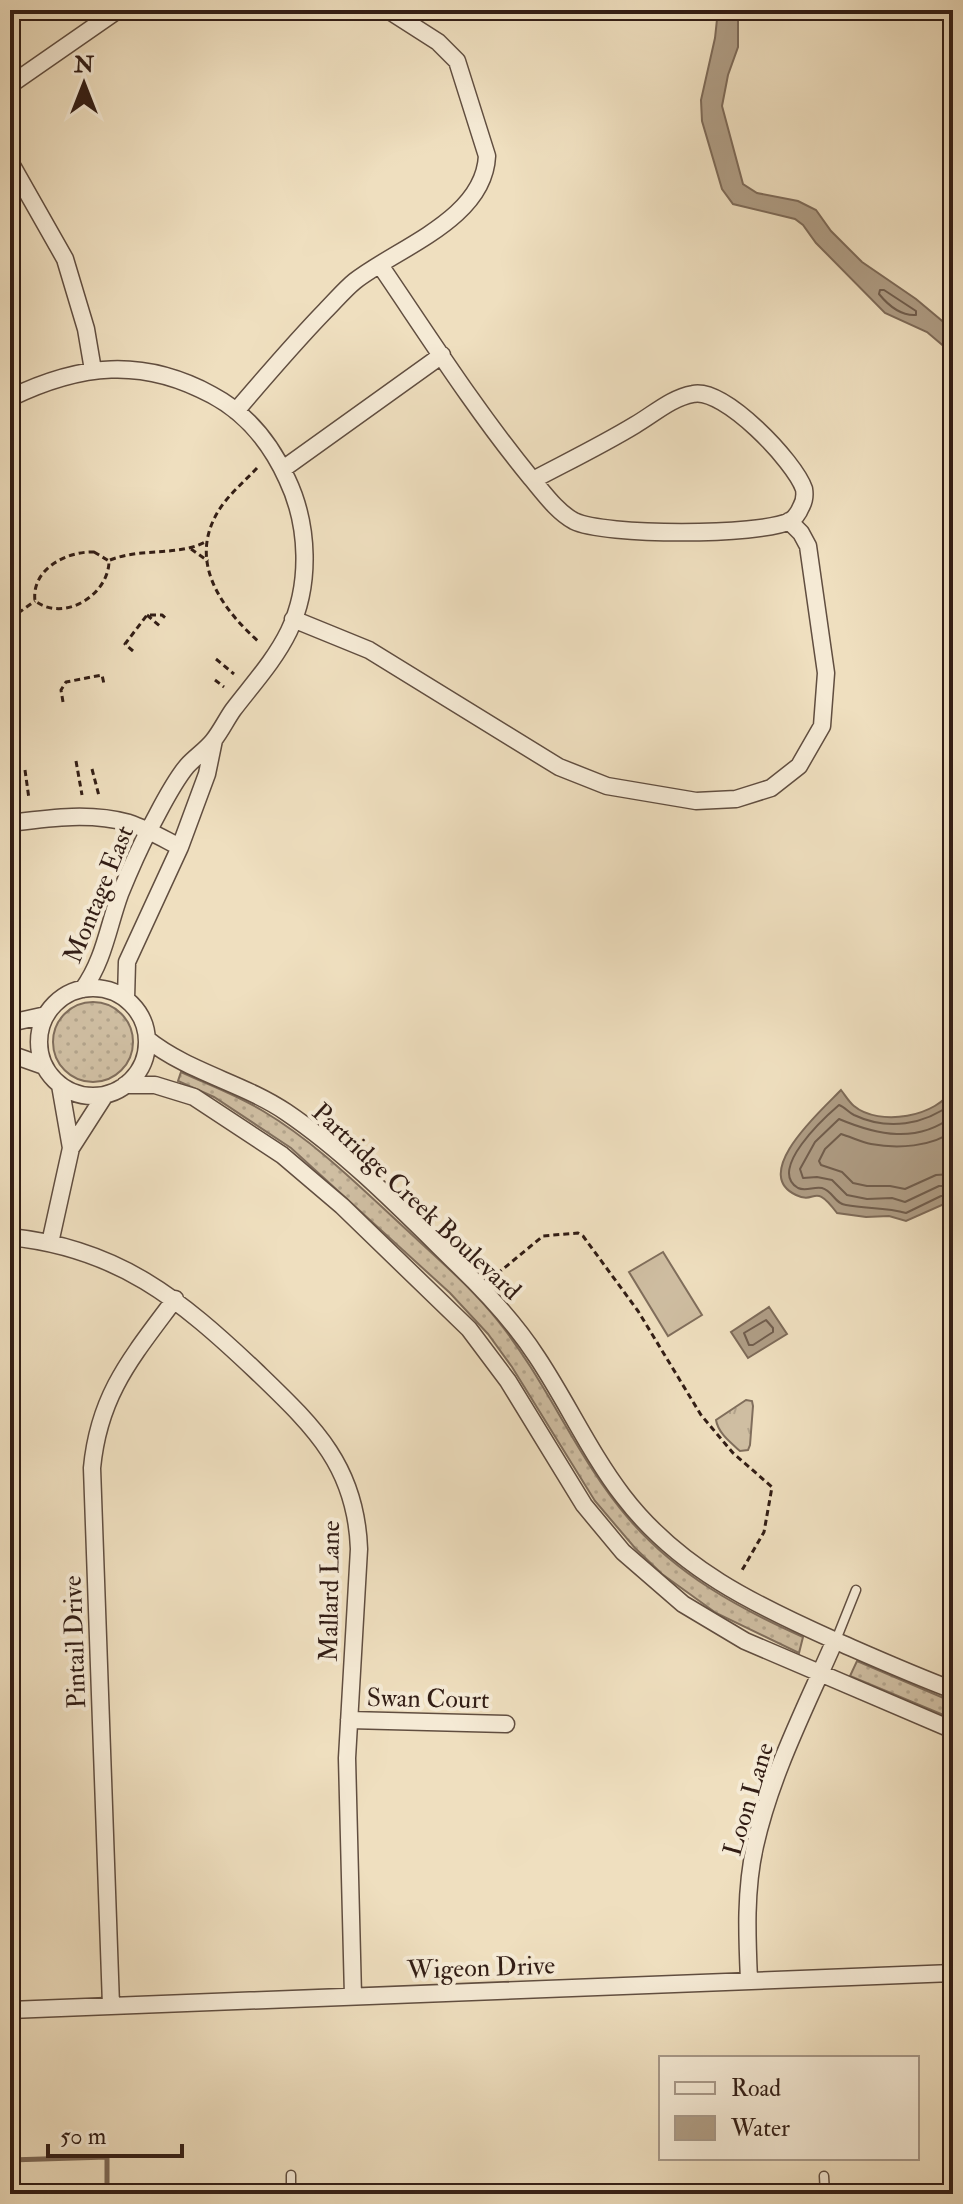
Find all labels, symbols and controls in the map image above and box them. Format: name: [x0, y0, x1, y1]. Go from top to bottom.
north arrow: [44, 44, 124, 124]
text: N: [73, 51, 94, 79]
street label: Montage East: [57, 821, 141, 968]
street label: Partridge Creek Boulevard: [305, 1096, 528, 1307]
street label: Mallard Lane: [313, 1520, 347, 1662]
street label: Pintail Drive: [57, 1575, 93, 1709]
street label: Swan Court: [366, 1682, 490, 1716]
street label: Loon Lane: [717, 1739, 781, 1860]
street label: Wigeon Drive: [406, 1949, 556, 1987]
legend: [659, 2056, 919, 2160]
text: Road: [731, 2073, 781, 2104]
scale bar: [48, 2108, 182, 2158]
text: Water: [730, 2113, 790, 2144]
text: 50 m: [60, 2121, 107, 2152]

